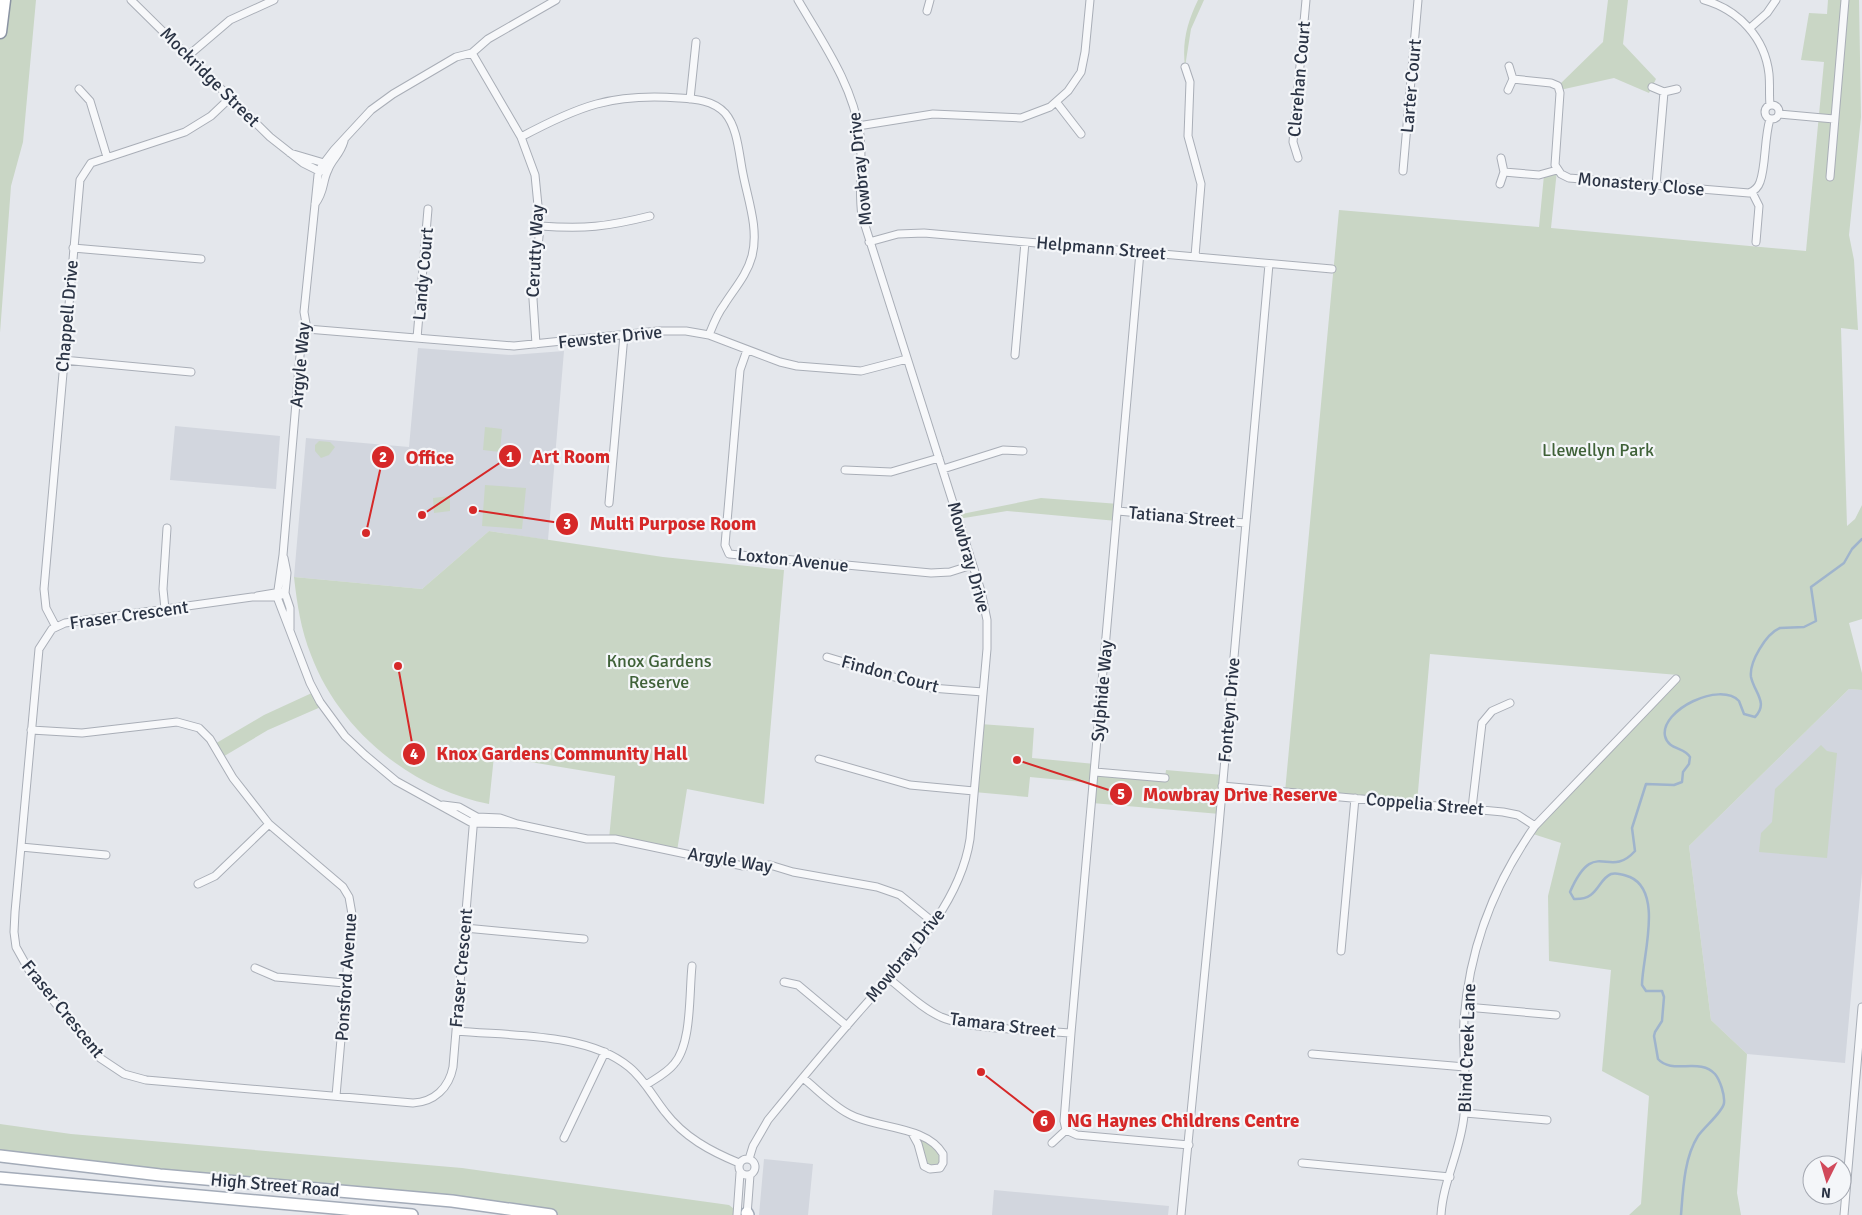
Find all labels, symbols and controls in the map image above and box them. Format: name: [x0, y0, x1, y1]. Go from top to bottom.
street label: Clerehan Court: [1283, 20, 1315, 138]
street label: Mockridge Street: [156, 23, 264, 131]
street label: Larter Court: [1396, 38, 1426, 134]
street label: Mowbray Drive: [843, 111, 877, 227]
street label: Monastery Close: [1577, 167, 1705, 201]
street label: Cerutty Way: [522, 203, 548, 298]
street label: Landy Court: [408, 227, 438, 321]
street label: Helpmann Street: [1035, 231, 1167, 265]
street label: Chappell Drive: [51, 259, 83, 373]
street label: Argyle Way: [285, 321, 315, 409]
street label: Fewster Drive: [557, 321, 663, 353]
callout: Art Room: [497, 439, 621, 473]
park label: Llewellyn Park: [1542, 439, 1654, 461]
callout: Office: [371, 440, 464, 474]
text: Art Room: [532, 445, 610, 469]
text: Office: [406, 446, 454, 470]
text: 2: [379, 448, 387, 466]
text: 1: [506, 448, 514, 466]
street label: Mowbray Drive: [943, 499, 995, 615]
street label: Tatiana Street: [1128, 501, 1236, 533]
callout: Multi Purpose Room: [554, 507, 766, 541]
text: Multi Purpose Room: [590, 512, 756, 536]
text: 3: [563, 515, 571, 533]
street label: Loxton Avenue: [736, 543, 850, 577]
street label: Fraser Crescent: [68, 596, 190, 634]
street label: Sylphide Way: [1087, 639, 1117, 743]
park label: Knox Gardens Reserve: [606, 650, 712, 693]
street label: Findon Court: [839, 650, 941, 698]
street label: Fonteyn Drive: [1213, 657, 1245, 763]
callout: Knox Gardens Community Hall: [401, 737, 698, 771]
text: Knox Gardens Community Hall: [436, 742, 688, 766]
text: 4: [410, 745, 418, 763]
callout: Mowbray Drive Reserve: [1108, 777, 1348, 811]
text: Mowbray Drive Reserve: [1143, 783, 1337, 807]
text: 5: [1117, 785, 1125, 803]
street label: Coppelia Street: [1365, 788, 1485, 820]
street label: Argyle Way: [686, 842, 774, 878]
street label: Mowbray Drive: [861, 904, 949, 1006]
street label: Fraser Crescent: [445, 907, 477, 1029]
street label: Ponsford Avenue: [331, 912, 361, 1042]
street label: Fraser Crescent: [17, 956, 109, 1062]
street label: Blind Creek Lane: [1454, 983, 1480, 1113]
street label: Tamara Street: [949, 1008, 1057, 1042]
callout: NG Haynes Childrens Centre: [1032, 1104, 1309, 1138]
text: NG Haynes Childrens Centre: [1067, 1109, 1299, 1133]
text: 6: [1040, 1112, 1048, 1130]
north arrow: [1802, 1155, 1852, 1205]
street label: High Street Road: [209, 1168, 341, 1202]
text: N: [1820, 1184, 1832, 1201]

